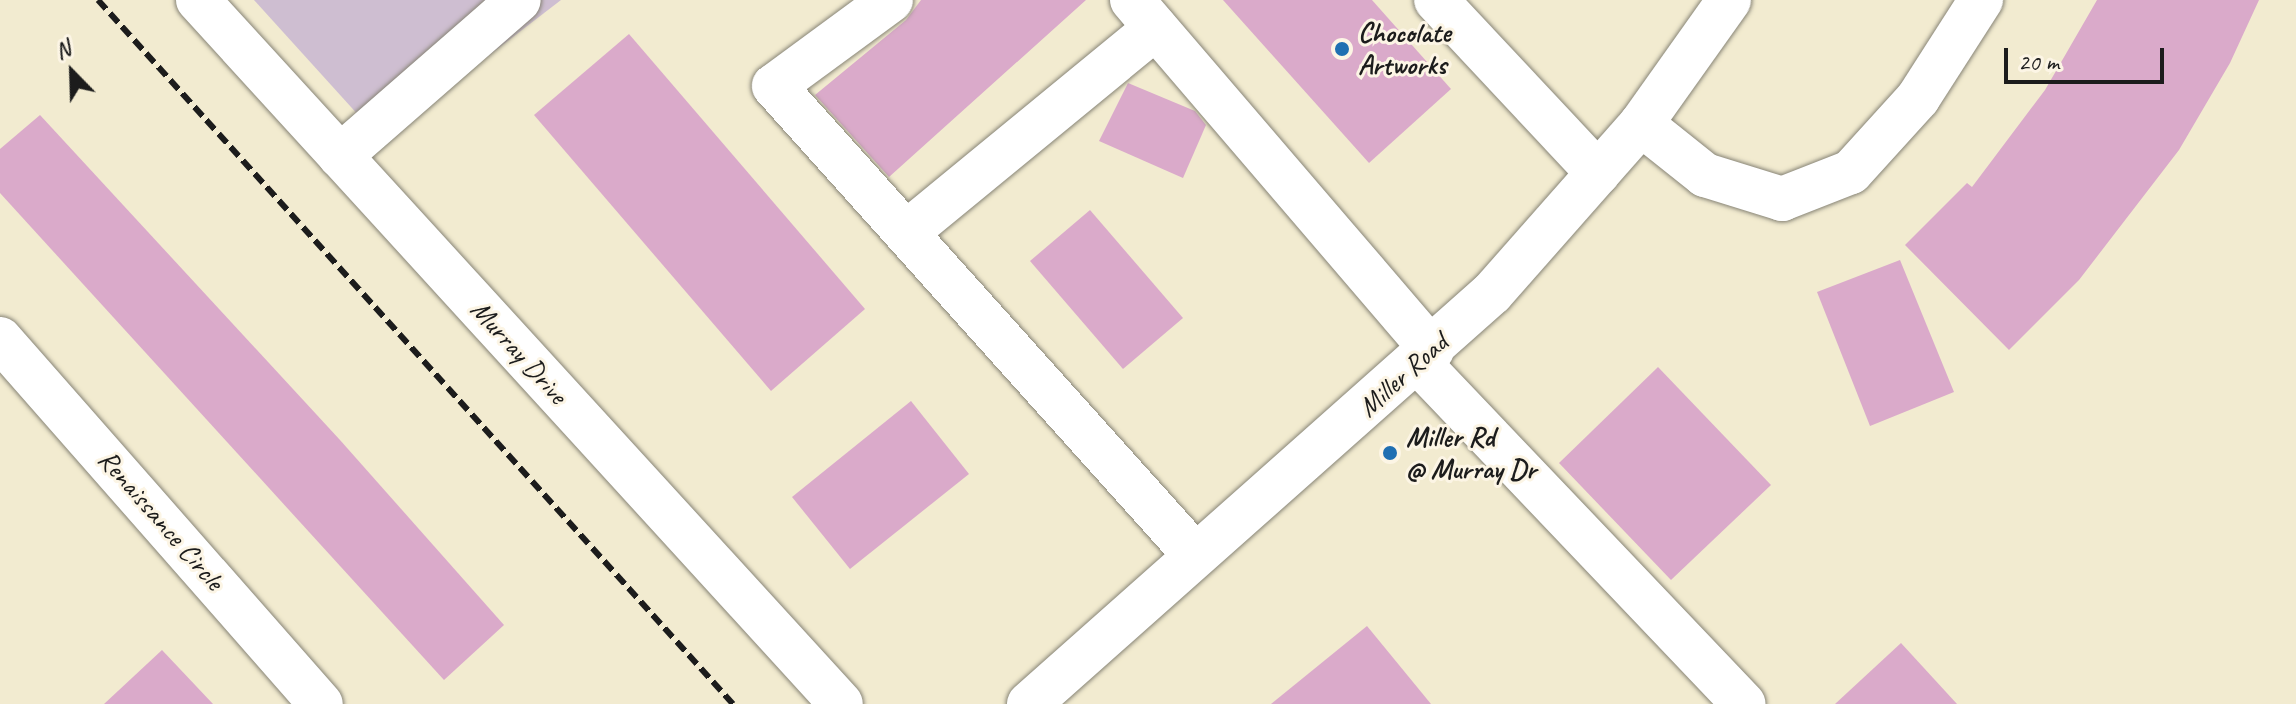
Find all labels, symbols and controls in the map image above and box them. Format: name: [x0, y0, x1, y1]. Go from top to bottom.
place label: Chocolate Artworks: [1358, 16, 1450, 82]
north arrow: [32, 32, 112, 112]
scale bar: [2008, 32, 2168, 82]
text: N: [51, 34, 74, 65]
marker: Chocolate Artworks: [1333, 40, 1351, 58]
text: 20 m: [2018, 47, 2059, 77]
street label: Murray Drive: [464, 293, 574, 411]
street label: Miller Road: [1352, 326, 1454, 424]
place label: Miller Rd @ Murray Dr: [1406, 420, 1536, 486]
street label: Renaissance Circle: [91, 443, 231, 597]
marker: Miller Rd @ Murray Dr: [1381, 444, 1399, 462]

